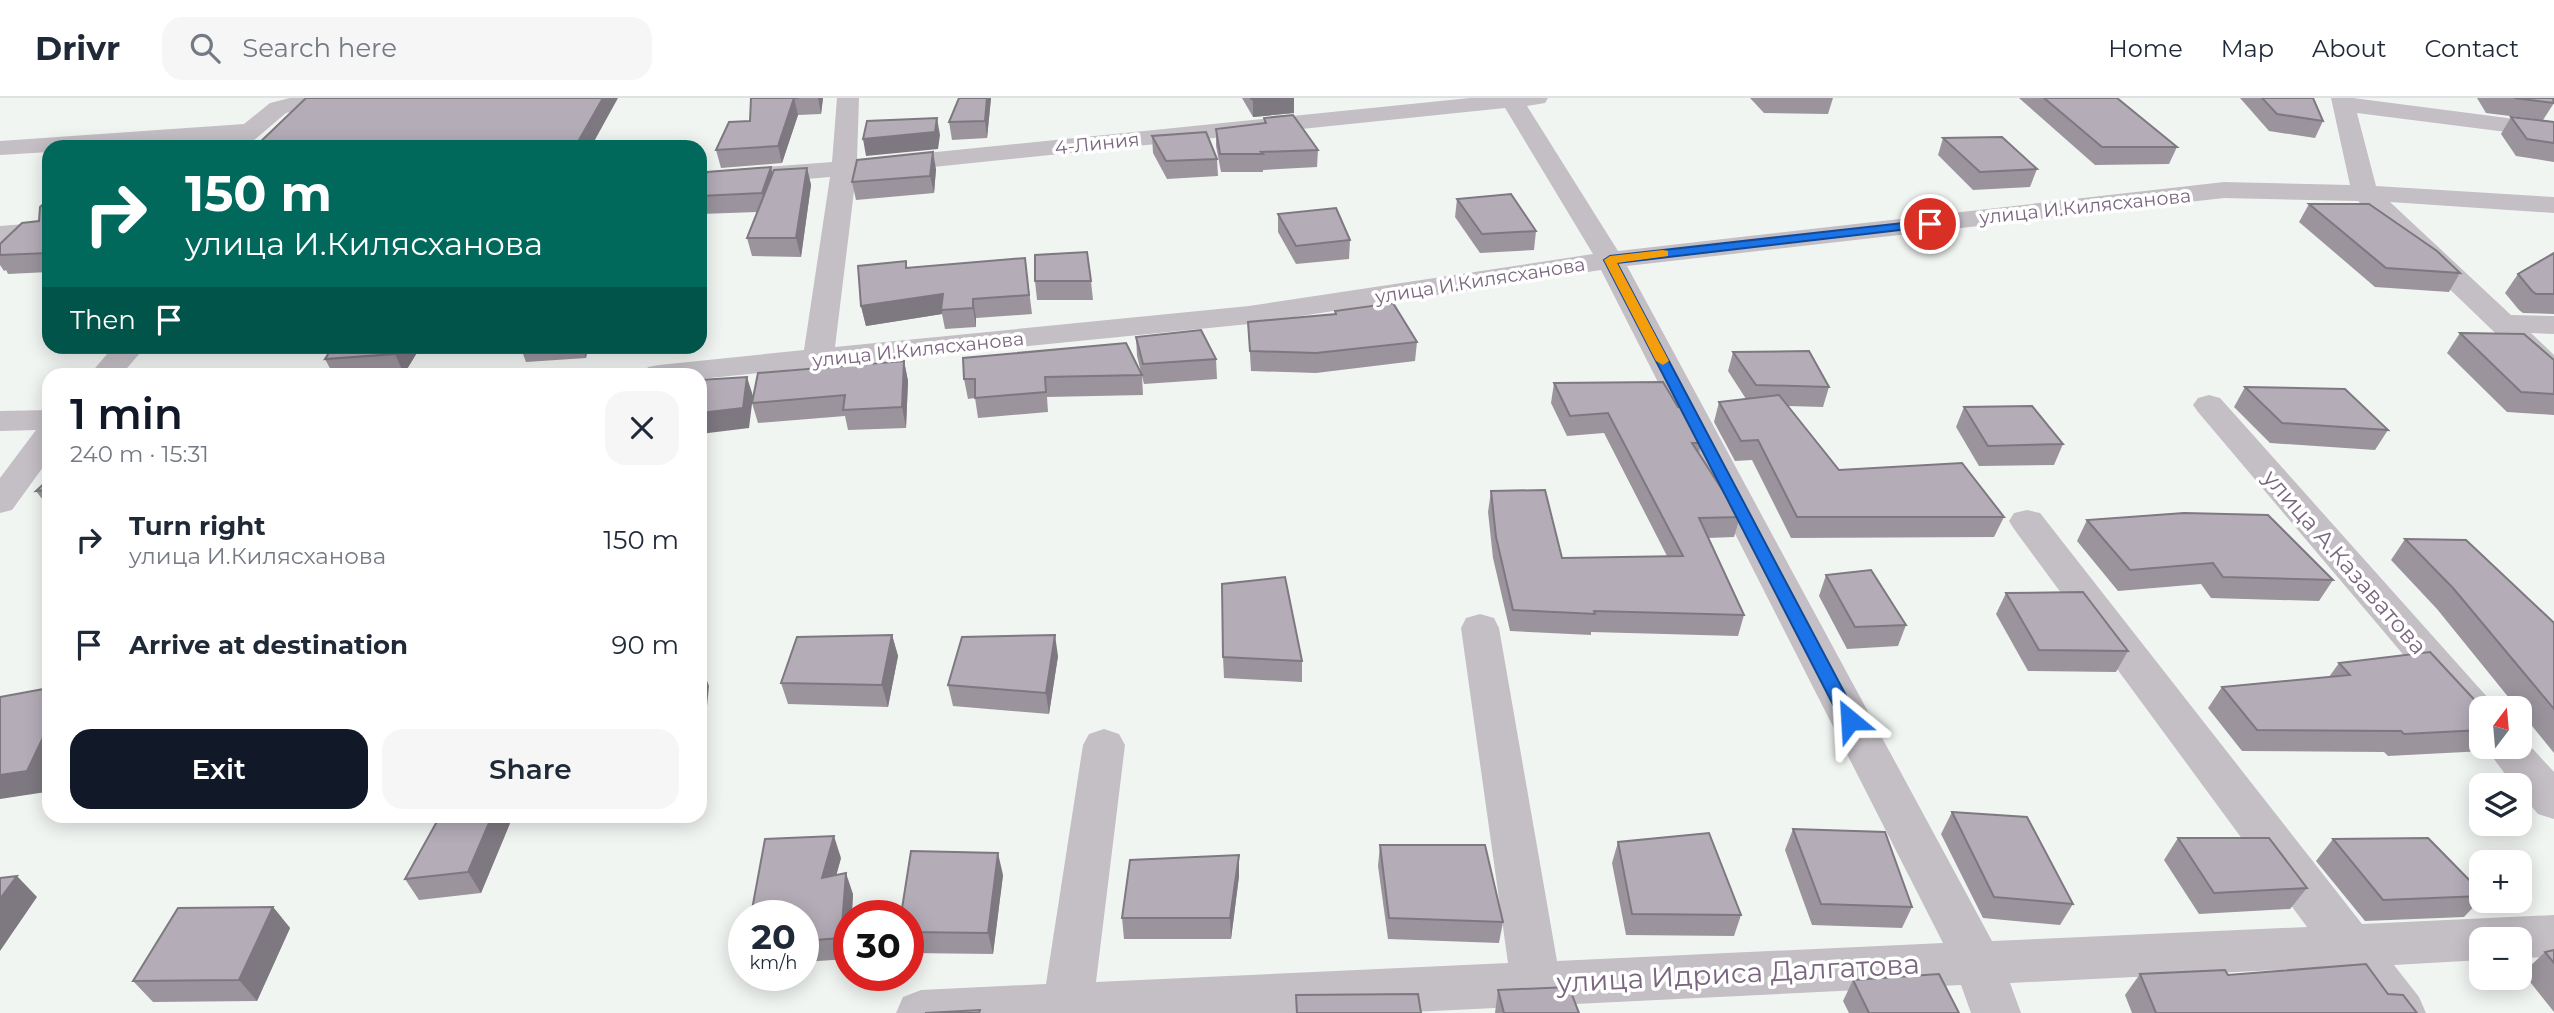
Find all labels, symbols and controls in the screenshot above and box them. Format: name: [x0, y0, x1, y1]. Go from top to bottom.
search box: [162, 17, 652, 80]
text: Drivr: [35, 28, 120, 68]
icon: search: [186, 29, 224, 67]
text: Search here: [242, 32, 397, 64]
text: Home: [2108, 34, 2183, 63]
text: Map: [2221, 34, 2274, 63]
text: About: [2312, 34, 2386, 63]
text: Contact: [2424, 34, 2519, 63]
street label: 4-Линия: [1054, 128, 1141, 159]
text: 150 m: [185, 164, 332, 223]
icon: right: [70, 168, 161, 259]
street label: улица И.Килясханова: [1977, 184, 2192, 229]
pin: [1900, 194, 1960, 254]
icon: arrive: [1911, 205, 1949, 243]
text: улица И.Килясханова: [185, 224, 543, 263]
street label: улица И.Килясханова: [1372, 253, 1587, 309]
icon: arrive: [150, 301, 188, 339]
text: Then: [70, 304, 136, 336]
street label: улица И.Килясханова: [810, 327, 1025, 372]
text: 1 min: [70, 388, 183, 440]
button: close: [605, 391, 679, 465]
text: 240 m · 15:31: [70, 440, 209, 468]
street label: улица А.Казаватова: [2257, 463, 2433, 660]
text: Turn right: [129, 510, 265, 542]
icon: right: [70, 521, 108, 559]
text: 150 m: [603, 524, 679, 556]
text: улица И.Килясханова: [129, 542, 386, 570]
icon: arrive: [70, 626, 108, 664]
text: Arrive at destination: [129, 629, 408, 661]
text: 90 m: [612, 629, 679, 661]
position arrow: [1813, 683, 1887, 757]
north arrow: [2469, 696, 2532, 760]
map controls: [2469, 696, 2532, 990]
button: Exit: [70, 729, 368, 809]
button: Share: [382, 729, 679, 809]
button: layers: [2469, 773, 2532, 836]
button: +: [2469, 850, 2532, 913]
speed limit sign: 30: [833, 900, 924, 991]
text: 20: [751, 915, 796, 958]
button: −: [2469, 927, 2532, 990]
street label: улица Идриса Далгатова: [1555, 947, 1920, 1000]
text: km/h: [749, 952, 798, 974]

